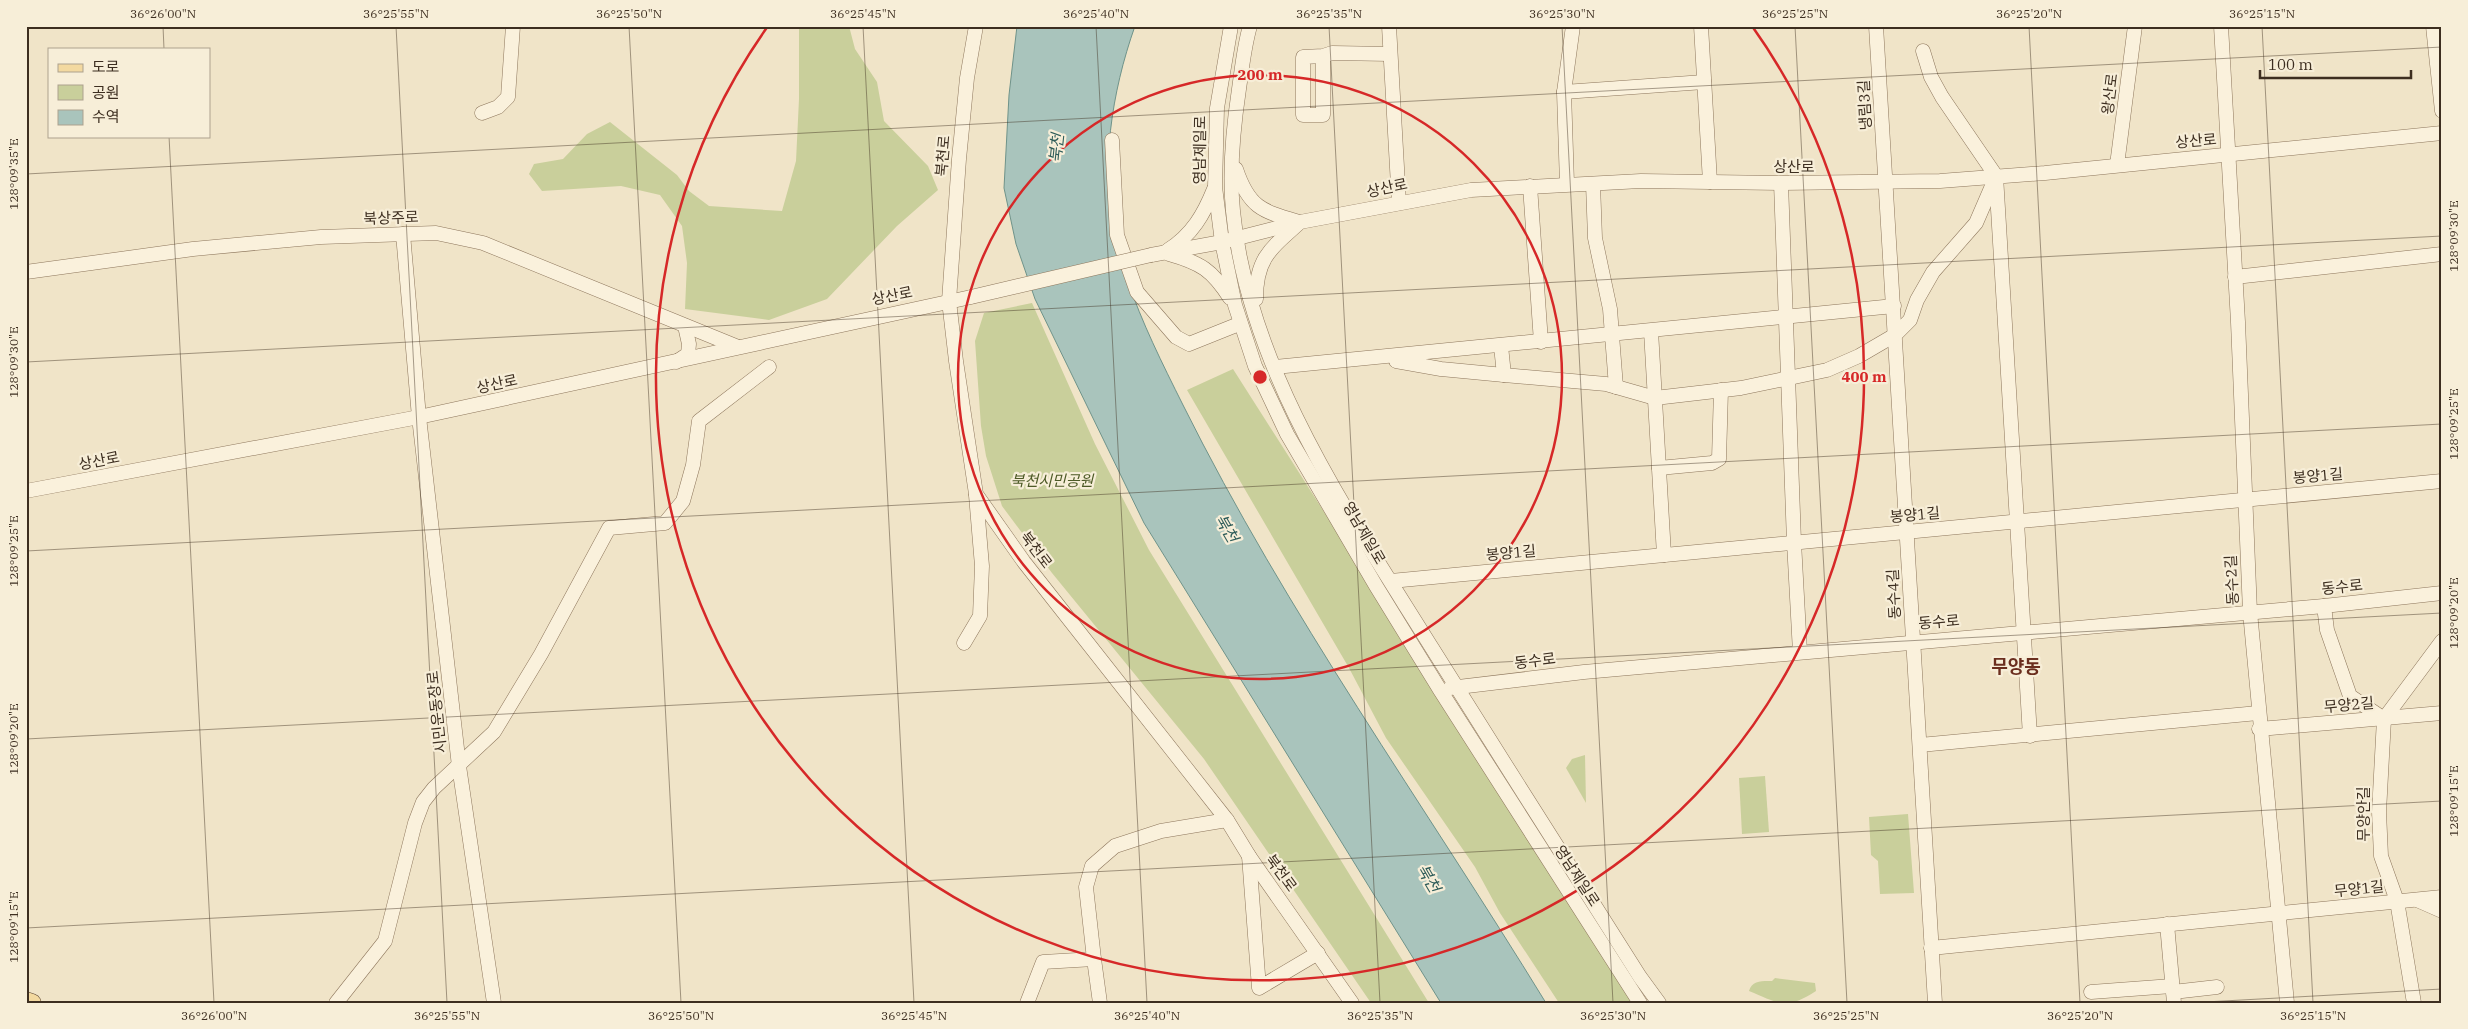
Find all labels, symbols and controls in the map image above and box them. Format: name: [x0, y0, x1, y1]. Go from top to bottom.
text: 36°26'00"N: [130, 6, 196, 21]
text: 36°25'55"N: [363, 6, 429, 21]
text: 36°25'50"N: [596, 6, 662, 21]
text: 36°25'45"N: [830, 6, 896, 21]
text: 36°25'40"N: [1063, 6, 1129, 21]
text: 36°25'35"N: [1296, 6, 1362, 21]
text: 36°25'30"N: [1529, 6, 1595, 21]
text: 36°25'25"N: [1762, 6, 1828, 21]
text: 36°25'20"N: [1996, 6, 2062, 21]
text: 36°25'15"N: [2229, 6, 2295, 21]
legend: [48, 48, 210, 138]
scale bar: [2260, 48, 2412, 80]
text: 100 m: [2268, 55, 2313, 74]
text: 도로: [92, 57, 120, 76]
text: 200 m: [1237, 65, 1283, 84]
street label: 왕산로: [2098, 72, 2121, 116]
street label: 냉림3길: [1854, 79, 1875, 131]
text: 공원: [92, 83, 120, 102]
text: 수역: [92, 107, 120, 126]
street label: 영남제일로: [1189, 115, 1210, 185]
street label: 상산로: [2175, 129, 2217, 152]
water label: 북천: [1045, 130, 1068, 164]
street label: 북천로: [931, 135, 954, 177]
text: 128°09'35"E: [6, 138, 21, 210]
street label: 상산로: [1773, 157, 1815, 176]
street label: 상산로: [1365, 174, 1409, 201]
text: 128°09'30"E: [2446, 200, 2461, 272]
street label: 북상주로: [363, 207, 419, 228]
street label: 상산로: [870, 282, 914, 309]
text: 128°09'30"E: [6, 326, 21, 398]
text: 400 m: [1841, 367, 1887, 386]
centre of rings: [1251, 368, 1269, 386]
street label: 상산로: [475, 370, 519, 397]
text: 128°09'25"E: [2446, 388, 2461, 460]
street label: 상산로: [77, 447, 121, 474]
street label: 봉양1길: [2292, 464, 2344, 487]
park label: 북천시민공원: [1011, 471, 1095, 490]
street label: 영남제일로: [1339, 498, 1390, 567]
street label: 봉양1길: [1889, 503, 1941, 526]
water label: 북천: [1211, 510, 1244, 548]
text: 128°09'25"E: [6, 515, 21, 587]
street label: 북천로: [1016, 527, 1056, 572]
street label: 봉양1길: [1485, 541, 1537, 564]
street label: 동수2길: [2221, 554, 2242, 606]
street label: 동수4길: [1883, 568, 1904, 620]
street label: 동수로: [2320, 575, 2364, 598]
text: 128°09'20"E: [2446, 577, 2461, 649]
street label: 동수로: [1918, 610, 1960, 633]
street label: 동수로: [1513, 649, 1557, 672]
district label: 무양동: [1991, 655, 2041, 678]
street label: 시민운동장로: [423, 670, 450, 754]
street label: 무양2길: [2323, 693, 2375, 716]
text: 128°09'20"E: [6, 703, 21, 775]
text: 128°09'15"E: [2446, 765, 2461, 837]
street label: 무양안길: [2354, 786, 2373, 842]
street label: 영남제일로: [1551, 842, 1604, 910]
street label: 북천로: [1262, 850, 1301, 895]
water label: 북천: [1413, 860, 1446, 898]
street label: 무양1길: [2333, 876, 2385, 901]
text: 128°09'15"E: [6, 891, 21, 963]
text: 36°26'00"N: [181, 1008, 247, 1023]
text: 36°25'55"N: [414, 1008, 480, 1023]
text: 36°25'50"N: [648, 1008, 714, 1023]
text: 36°25'45"N: [881, 1008, 947, 1023]
text: 36°25'40"N: [1114, 1008, 1180, 1023]
text: 36°25'35"N: [1347, 1008, 1413, 1023]
text: 36°25'30"N: [1580, 1008, 1646, 1023]
text: 36°25'25"N: [1813, 1008, 1879, 1023]
text: 36°25'20"N: [2047, 1008, 2113, 1023]
text: 36°25'15"N: [2280, 1008, 2346, 1023]

